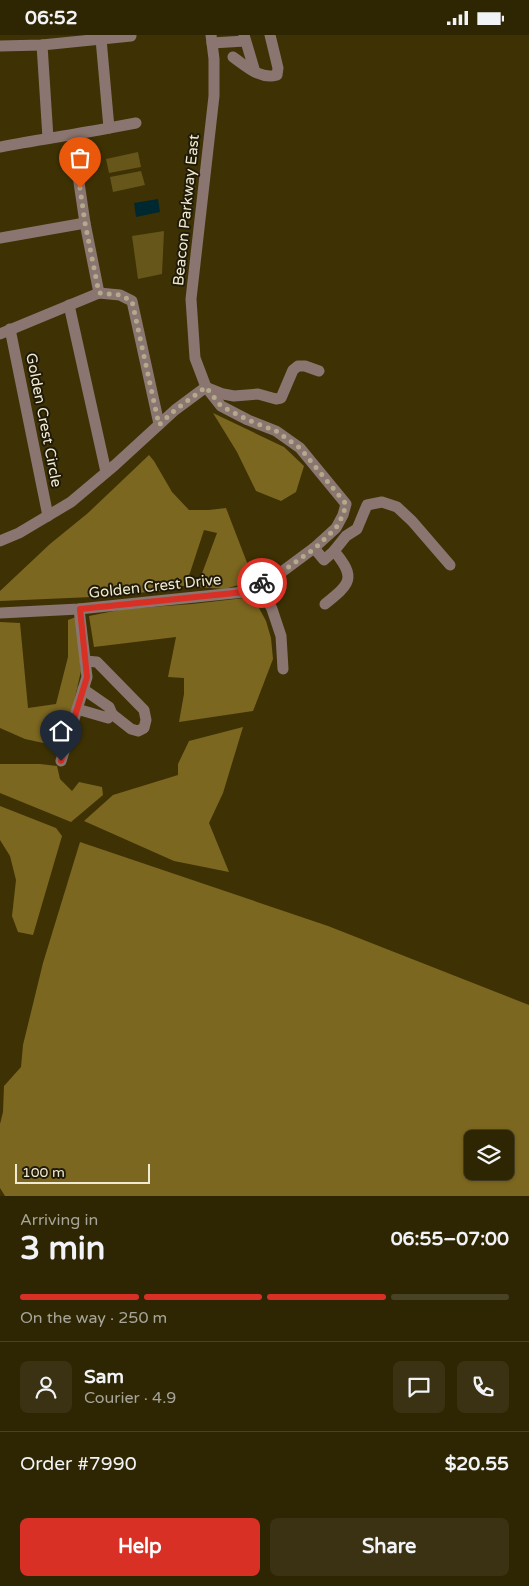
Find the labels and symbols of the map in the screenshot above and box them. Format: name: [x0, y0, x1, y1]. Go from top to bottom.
street label: Beacon Parkway East: [169, 133, 203, 287]
pin: [59, 137, 101, 188]
street label: Golden Crest Circle: [22, 351, 66, 489]
courier: [237, 558, 287, 608]
street label: Golden Crest Drive: [88, 570, 222, 602]
pin: [40, 710, 82, 761]
scale bar: [15, 1161, 150, 1184]

